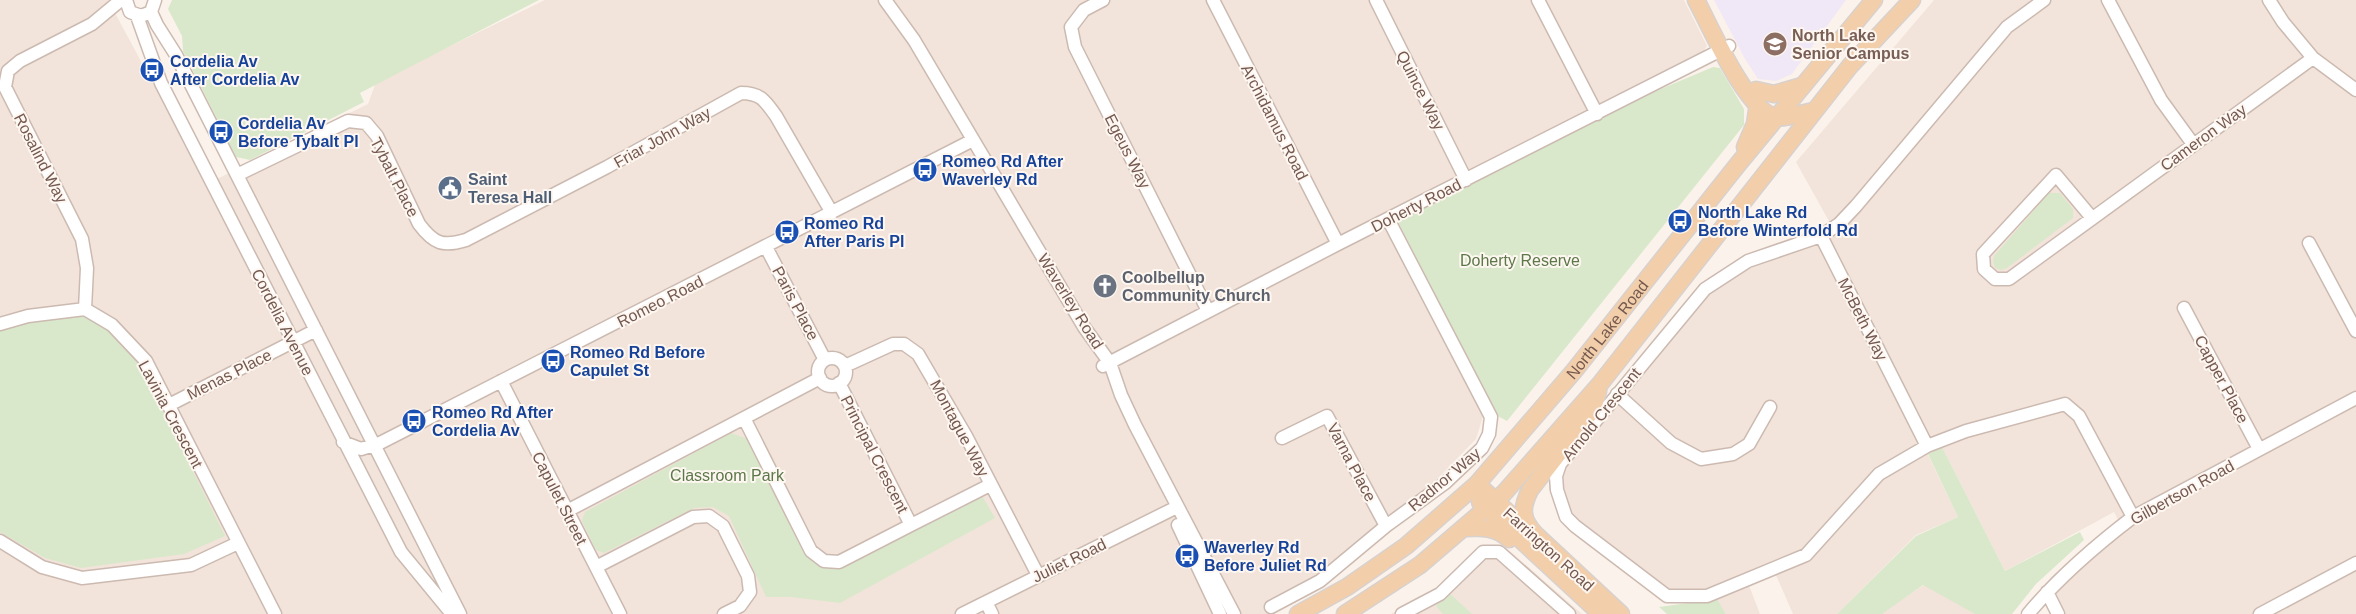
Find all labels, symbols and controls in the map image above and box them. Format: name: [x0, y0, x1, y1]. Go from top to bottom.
place label: North Lake Senior Campus: [1792, 27, 1909, 62]
school or university icon: North Lake Senior Campus: [1762, 31, 1788, 57]
street label: Quince Way: [1393, 48, 1448, 133]
place label: Cordelia Av After Cordelia Av: [170, 53, 300, 88]
bus stop icon: Cordelia Av After Cordelia Av: [139, 57, 165, 83]
street label: Archidamus Road: [1238, 62, 1311, 183]
street label: Cameron Way: [2157, 101, 2249, 174]
street label: Friar John Way: [611, 104, 714, 171]
street label: Rosalind Way: [11, 111, 70, 206]
street label: Egeus Way: [1102, 111, 1154, 191]
place label: Cordelia Av Before Tybalt Pl: [238, 115, 359, 150]
bus stop icon: Cordelia Av Before Tybalt Pl: [208, 119, 234, 145]
street label: Tybalt Place: [367, 135, 422, 220]
place label: Romeo Rd After Waverley Rd: [942, 153, 1063, 188]
bus stop icon: Romeo Rd After Waverley Rd: [912, 157, 938, 183]
place label: Saint Teresa Hall: [468, 171, 552, 206]
public building icon: Saint Teresa Hall: [437, 175, 463, 201]
street label: Doherty Road: [1368, 175, 1464, 235]
place label: North Lake Rd Before Winterfold Rd: [1698, 204, 1858, 239]
bus stop icon: North Lake Rd Before Winterfold Rd: [1667, 208, 1693, 234]
place label: Romeo Rd After Paris Pl: [804, 215, 904, 250]
bus stop icon: Romeo Rd After Paris Pl: [774, 219, 800, 245]
street label: Waverley Road: [1035, 251, 1107, 352]
park label: Doherty Reserve: [1460, 252, 1580, 269]
street label: Paris Place: [769, 264, 822, 343]
street label: Cordelia Avenue: [248, 266, 317, 378]
place label: Coolbellup Community Church: [1122, 269, 1270, 304]
street label: Romeo Road: [614, 272, 706, 330]
church icon: Coolbellup Community Church: [1092, 273, 1118, 299]
street label: McBeth Way: [1835, 275, 1891, 363]
street label: North Lake Road: [1563, 277, 1652, 383]
street label: Capper Place: [2191, 332, 2252, 426]
place label: Romeo Rd Before Capulet St: [570, 344, 705, 379]
street label: Menas Place: [184, 346, 274, 403]
bus stop icon: Romeo Rd Before Capulet St: [540, 348, 566, 374]
street label: Lavinia Crescent: [135, 358, 206, 471]
street label: Arnold Crescent: [1559, 364, 1644, 464]
street label: Montague Way: [927, 377, 992, 479]
street label: Principal Crescent: [838, 393, 912, 516]
place label: Romeo Rd After Cordelia Av: [432, 404, 553, 439]
bus stop icon: Romeo Rd After Cordelia Av: [401, 408, 427, 434]
street label: Varna Place: [1324, 420, 1379, 504]
street label: Radnor Way: [1405, 444, 1484, 514]
street label: Capulet Street: [529, 449, 591, 548]
street label: Gilbertson Road: [2128, 457, 2237, 528]
park label: Classroom Park: [670, 467, 785, 484]
street label: Farrington Road: [1500, 504, 1597, 594]
street label: Juliet Road: [1030, 535, 1109, 586]
place label: Waverley Rd Before Juliet Rd: [1204, 539, 1327, 574]
bus stop icon: Waverley Rd Before Juliet Rd: [1174, 543, 1200, 569]

